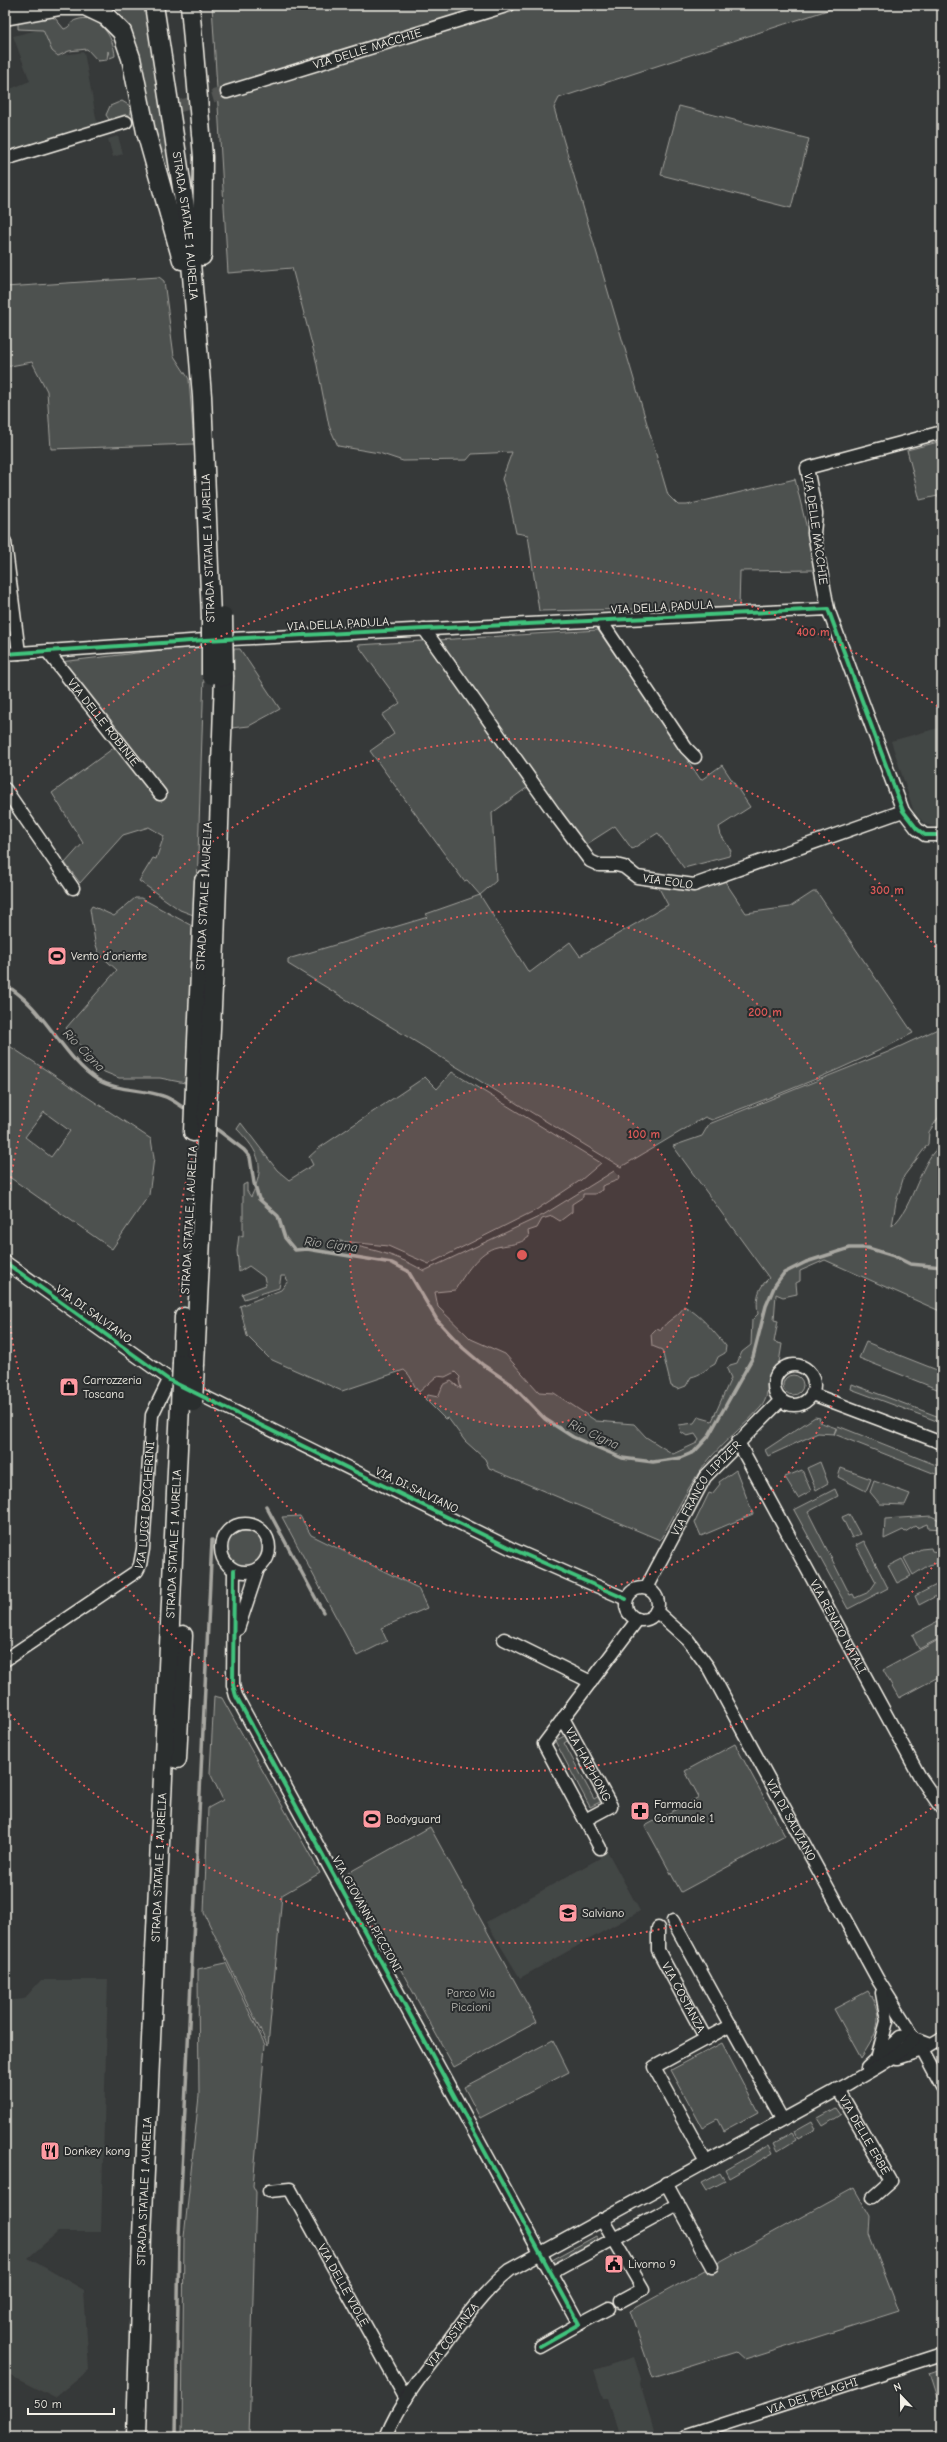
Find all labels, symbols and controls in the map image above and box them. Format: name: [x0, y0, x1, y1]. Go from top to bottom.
street label: VIA DELLE MACCHIE: [312, 25, 423, 72]
street label: STRADA STATALE 1 AURELIA: [170, 151, 201, 300]
street label: VIA DELLE MACCHIE: [801, 472, 831, 586]
street label: STRADA STATALE 1 AURELIA: [198, 473, 218, 623]
street label: VIA DELLA PADULA: [611, 597, 713, 617]
street label: VIA DELLA PADULA: [287, 614, 389, 634]
text: 400 m: [796, 625, 830, 639]
street label: VIA DELLE ROBINIE: [65, 676, 142, 769]
street label: STRADA STATALE 1 AURELIA: [193, 821, 215, 971]
street label: VIA EOLO: [642, 871, 694, 892]
text: 300 m: [870, 883, 904, 897]
sports icon: Vento d’oriente: [46, 945, 68, 967]
place label: Vento d’oriente: [71, 949, 147, 963]
text: 200 m: [748, 1005, 782, 1019]
water label: Rio Cigna: [60, 1026, 108, 1075]
text: 100 m: [628, 1127, 660, 1141]
street label: STRADA STATALE 1 AURELIA: [178, 1145, 200, 1295]
water label: Rio Cigna: [304, 1233, 359, 1255]
centre of rings: [515, 1248, 529, 1262]
street label: VIA DI SALVIANO: [53, 1282, 135, 1346]
place label: Carrozzeria Toscana: [83, 1373, 142, 1401]
shop icon: Carrozzeria Toscana: [58, 1376, 80, 1398]
water label: Rio Cigna: [567, 1416, 622, 1452]
street label: VIA FRANCO LIPIZER: [668, 1438, 744, 1538]
street label: VIA LUIGI BOCCHERINI: [132, 1441, 157, 1572]
street label: VIA DI SALVIANO: [373, 1464, 461, 1516]
street label: STRADA STATALE 1 AURELIA: [163, 1469, 184, 1619]
street label: VIA RENATO NATALI: [807, 1577, 870, 1676]
street label: VIA HAIPHONG: [563, 1725, 614, 1804]
street label: VIA DI SALVIANO: [763, 1777, 819, 1863]
street label: STRADA STATALE 1 AURELIA: [148, 1793, 169, 1942]
place label: Farmacia Comunale 1: [654, 1797, 714, 1825]
pharmacy icon: Farmacia Comunale 1: [629, 1800, 651, 1822]
sports icon: Bodyguard: [361, 1808, 383, 1830]
place label: Bodyguard: [386, 1812, 441, 1826]
street label: VIA GIOVANNI PICCIONI: [329, 1854, 405, 1975]
school or university icon: Salviano: [557, 1902, 579, 1924]
place label: Salviano: [582, 1906, 624, 1920]
street label: VIA COSTANZA: [659, 1960, 708, 2035]
park label: Parco Via Piccioni: [447, 1986, 495, 2014]
street label: VIA DELLE ERBE: [836, 2093, 893, 2177]
street label: STRADA STATALE 1 AURELIA: [134, 2116, 154, 2266]
restaurant icon: Donkey kong: [39, 2140, 61, 2162]
place label: Donkey kong: [64, 2144, 130, 2158]
street label: VIA DELLE VIOLE: [315, 2242, 372, 2329]
public building icon: Livorno 9: [603, 2253, 625, 2275]
place label: Livorno 9: [628, 2257, 676, 2271]
street label: VIA COSTANZA: [423, 2300, 482, 2370]
street label: VIA DEI PELAGHI: [765, 2374, 860, 2417]
north arrow: [881, 2376, 921, 2416]
text: N: [892, 2380, 903, 2395]
scale bar: [28, 2390, 114, 2416]
text: 50 m: [34, 2397, 62, 2411]

